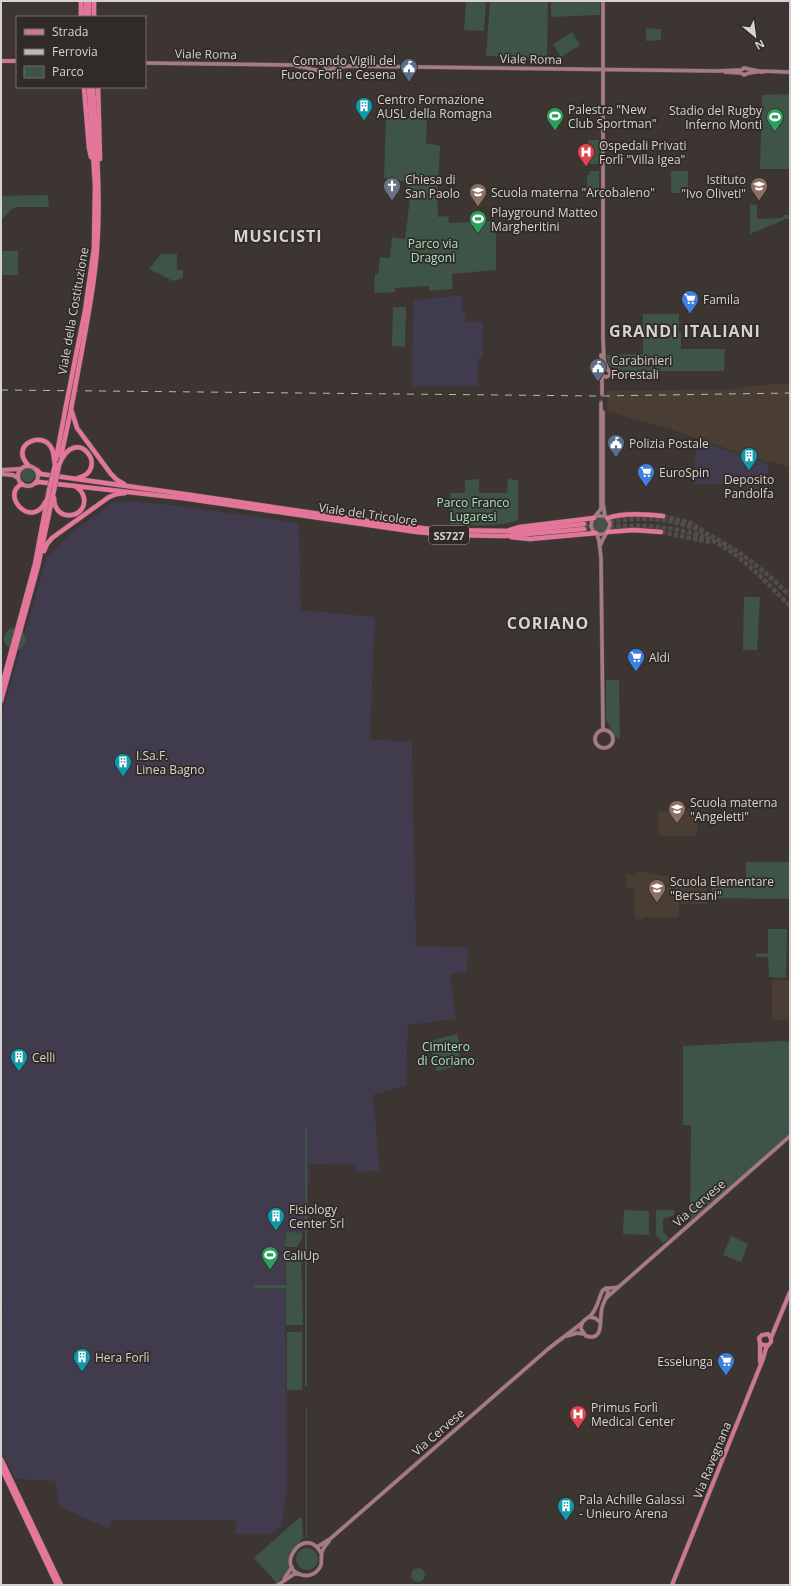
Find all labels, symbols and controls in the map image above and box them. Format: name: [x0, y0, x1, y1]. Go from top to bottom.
legend: [16, 16, 146, 88]
north arrow: [735, 16, 775, 56]
text: Strada: [52, 23, 88, 40]
text: N: [753, 36, 768, 54]
text: Ferrovia: [52, 43, 98, 60]
street label: Viale Roma: [175, 45, 237, 63]
street label: Viale Roma: [500, 50, 562, 68]
place label: Comando Vigili del Fuoco Forlì e Cesena: [281, 52, 396, 83]
public building icon: Comando Vigili del Fuoco Forlì e Cesena: [399, 57, 419, 82]
text: Parco: [52, 63, 84, 80]
place label: Centro Formazione AUSL della Romagna: [377, 91, 492, 122]
building icon: Centro Formazione AUSL della Romagna: [354, 96, 374, 121]
place label: Palestra "New Club Sportman": [568, 101, 657, 132]
place label: Stadio del Rugby Inferno Monti: [669, 102, 763, 133]
sports icon: Palestra "New Club Sportman": [545, 106, 565, 131]
sports icon: Stadio del Rugby Inferno Monti: [765, 107, 785, 132]
place label: Ospedali Privati Forlì "Villa Igea": [599, 137, 686, 168]
hospital icon: Ospedali Privati Forlì "Villa Igea": [576, 142, 596, 167]
place label: Chiesa di San Paolo: [405, 171, 460, 202]
place label: Istituto "Ivo Oliveti": [681, 171, 746, 202]
church icon: Chiesa di San Paolo: [382, 176, 402, 201]
school or university icon: Istituto "Ivo Oliveti": [749, 176, 769, 201]
school or university icon: Scuola materna "Arcobaleno": [468, 182, 488, 207]
place label: Scuola materna "Arcobaleno": [491, 184, 655, 201]
place label: Playground Matteo Margheritini: [491, 204, 598, 235]
sports icon: Playground Matteo Margheritini: [468, 209, 488, 234]
district label: MUSICISTI: [233, 225, 323, 247]
park label: Parco via Dragoni: [408, 235, 458, 266]
street label: Viale della Costituzione: [53, 246, 93, 376]
supermarket icon: Famila: [680, 289, 700, 314]
place label: Famila: [703, 291, 740, 308]
district label: GRANDI ITALIANI: [609, 320, 761, 342]
place label: Carabinieri Forestali: [611, 352, 672, 383]
public building icon: Carabinieri Forestali: [588, 357, 608, 382]
public building icon: Polizia Postale: [606, 433, 626, 458]
place label: Polizia Postale: [629, 435, 709, 452]
building icon: Deposito Pandolfa: [739, 446, 759, 471]
supermarket icon: EuroSpin: [636, 462, 656, 487]
place label: EuroSpin: [659, 464, 709, 481]
place label: Deposito Pandolfa: [724, 471, 774, 502]
park label: Parco Franco Lugaresi: [437, 494, 509, 525]
street label: Viale del Tricolore: [318, 499, 419, 529]
road number: SS727: [429, 526, 469, 544]
district label: CORIANO: [507, 612, 589, 634]
supermarket icon: Aldi: [626, 647, 646, 672]
place label: Aldi: [649, 649, 670, 666]
place label: I.Sa.F. Linea Bagno: [136, 747, 205, 778]
building icon: I.Sa.F. Linea Bagno: [113, 752, 133, 777]
place label: Scuola materna "Angeletti": [690, 794, 777, 825]
school or university icon: Scuola materna "Angeletti": [667, 799, 687, 824]
place label: Scuola Elementare "Bersani": [670, 873, 774, 904]
school or university icon: Scuola Elementare "Bersani": [647, 878, 667, 903]
park label: Cimitero di Coriano: [417, 1038, 475, 1069]
building icon: Celli: [9, 1047, 29, 1072]
place label: Celli: [32, 1049, 55, 1066]
street label: Via Cervese: [669, 1175, 729, 1231]
place label: Fisiology Center Srl: [289, 1201, 344, 1232]
building icon: Fisiology Center Srl: [266, 1206, 286, 1231]
sports icon: CaliUp: [260, 1245, 280, 1270]
place label: CaliUp: [283, 1247, 319, 1264]
building icon: Hera Forlì: [72, 1347, 92, 1372]
place label: Hera Forlì: [95, 1349, 150, 1366]
supermarket icon: Esselunga: [716, 1351, 736, 1376]
place label: Esselunga: [657, 1353, 713, 1370]
place label: Primus Forlì Medical Center: [591, 1399, 675, 1430]
street label: Via Cervese: [408, 1404, 468, 1460]
hospital icon: Primus Forlì Medical Center: [568, 1404, 588, 1429]
street label: Via Ravegnana: [689, 1419, 735, 1501]
place label: Pala Achille Galassi - Unieuro Arena: [579, 1491, 685, 1522]
building icon: Pala Achille Galassi - Unieuro Arena: [556, 1496, 576, 1521]

